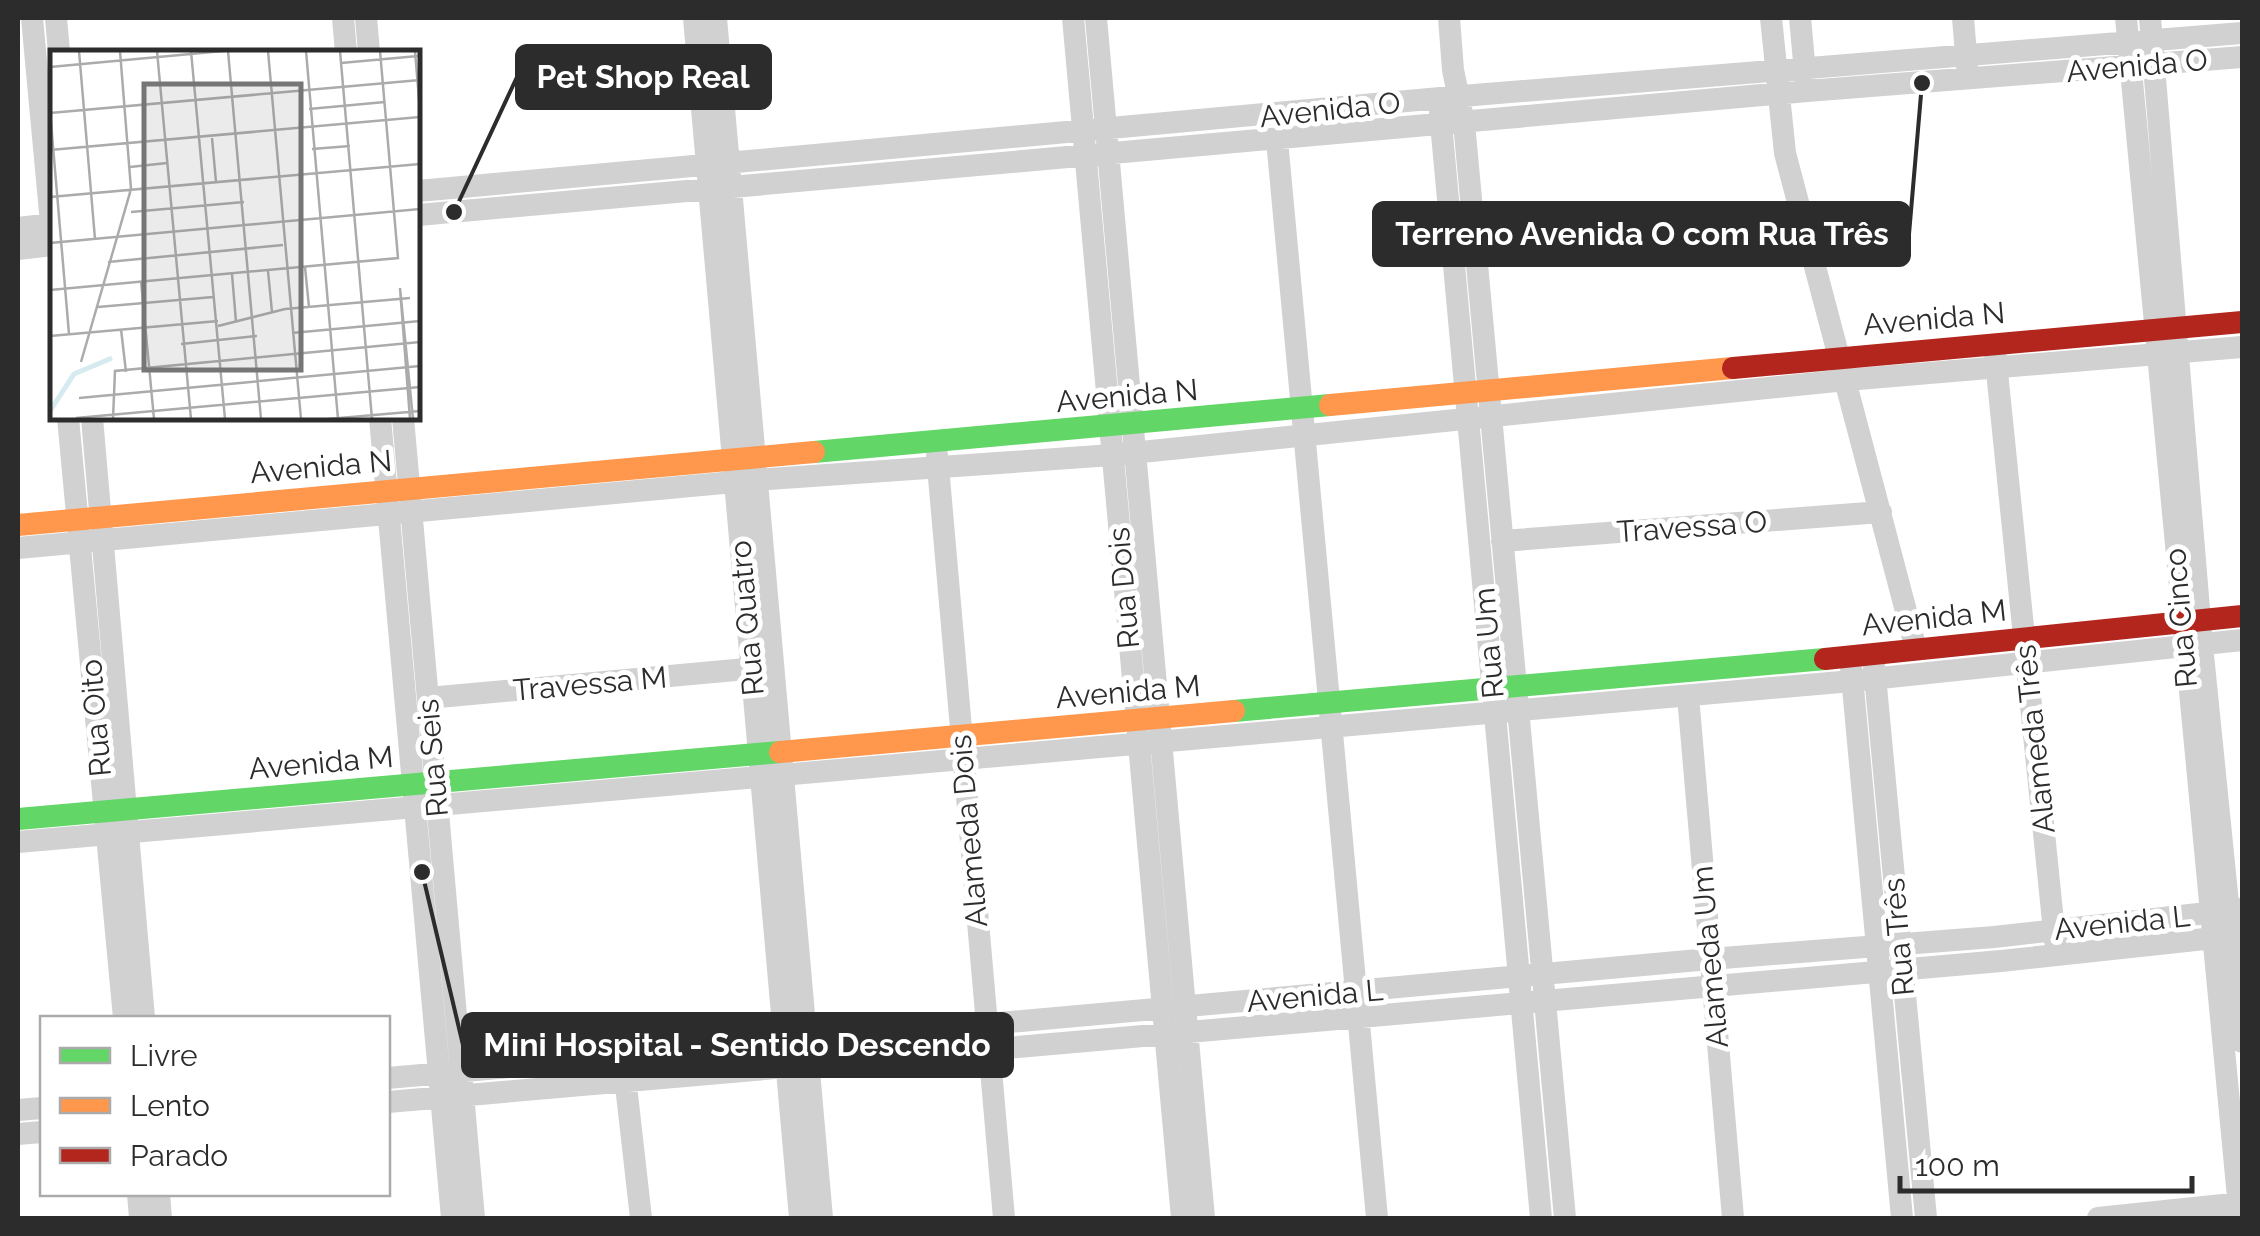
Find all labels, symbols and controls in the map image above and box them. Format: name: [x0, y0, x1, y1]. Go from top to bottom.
street label: Avenida O: [2065, 42, 2209, 89]
callout: Pet Shop Real: [517, 46, 770, 108]
inset map: [50, 50, 420, 420]
text: Pet Shop Real: [536, 58, 750, 95]
street label: Avenida O: [1258, 85, 1402, 134]
callout: Terreno Avenida O com Rua Três: [1374, 203, 1909, 265]
text: Terreno Avenida O com Rua Três: [1395, 215, 1889, 252]
street label: Avenida N: [1862, 295, 2006, 342]
street label: Avenida N: [1055, 372, 1199, 419]
street label: Avenida N: [249, 443, 393, 490]
street label: Travessa O: [1616, 504, 1768, 549]
street label: Rua Dois: [1101, 526, 1146, 650]
street label: Rua Quatro: [722, 539, 771, 697]
street label: Rua Cinco: [2157, 547, 2204, 689]
street label: Rua Um: [1466, 586, 1511, 700]
street label: Avenida M: [1860, 593, 2008, 643]
street label: Alameda Três: [2007, 643, 2062, 835]
street label: Rua Oito: [73, 658, 118, 778]
street label: Travessa M: [512, 659, 668, 708]
street label: Avenida M: [1054, 668, 1202, 715]
street label: Rua Seis: [410, 698, 455, 818]
street label: Alameda Dois: [943, 733, 994, 929]
street label: Avenida M: [247, 739, 395, 786]
street label: Alameda Um: [1684, 865, 1735, 1050]
street label: Rua Três: [1876, 877, 1921, 997]
street label: Avenida L: [2052, 898, 2192, 947]
street label: Avenida L: [1245, 972, 1385, 1019]
callout: Mini Hospital - Sentido Descendo: [463, 1014, 1012, 1076]
legend: [40, 1016, 390, 1196]
text: Mini Hospital - Sentido Descendo: [483, 1026, 991, 1063]
text: Livre: [130, 1038, 198, 1073]
text: Lento: [130, 1088, 210, 1123]
scale bar: [1900, 1131, 2192, 1193]
text: Parado: [130, 1138, 228, 1173]
text: 100 m: [1915, 1148, 2000, 1183]

